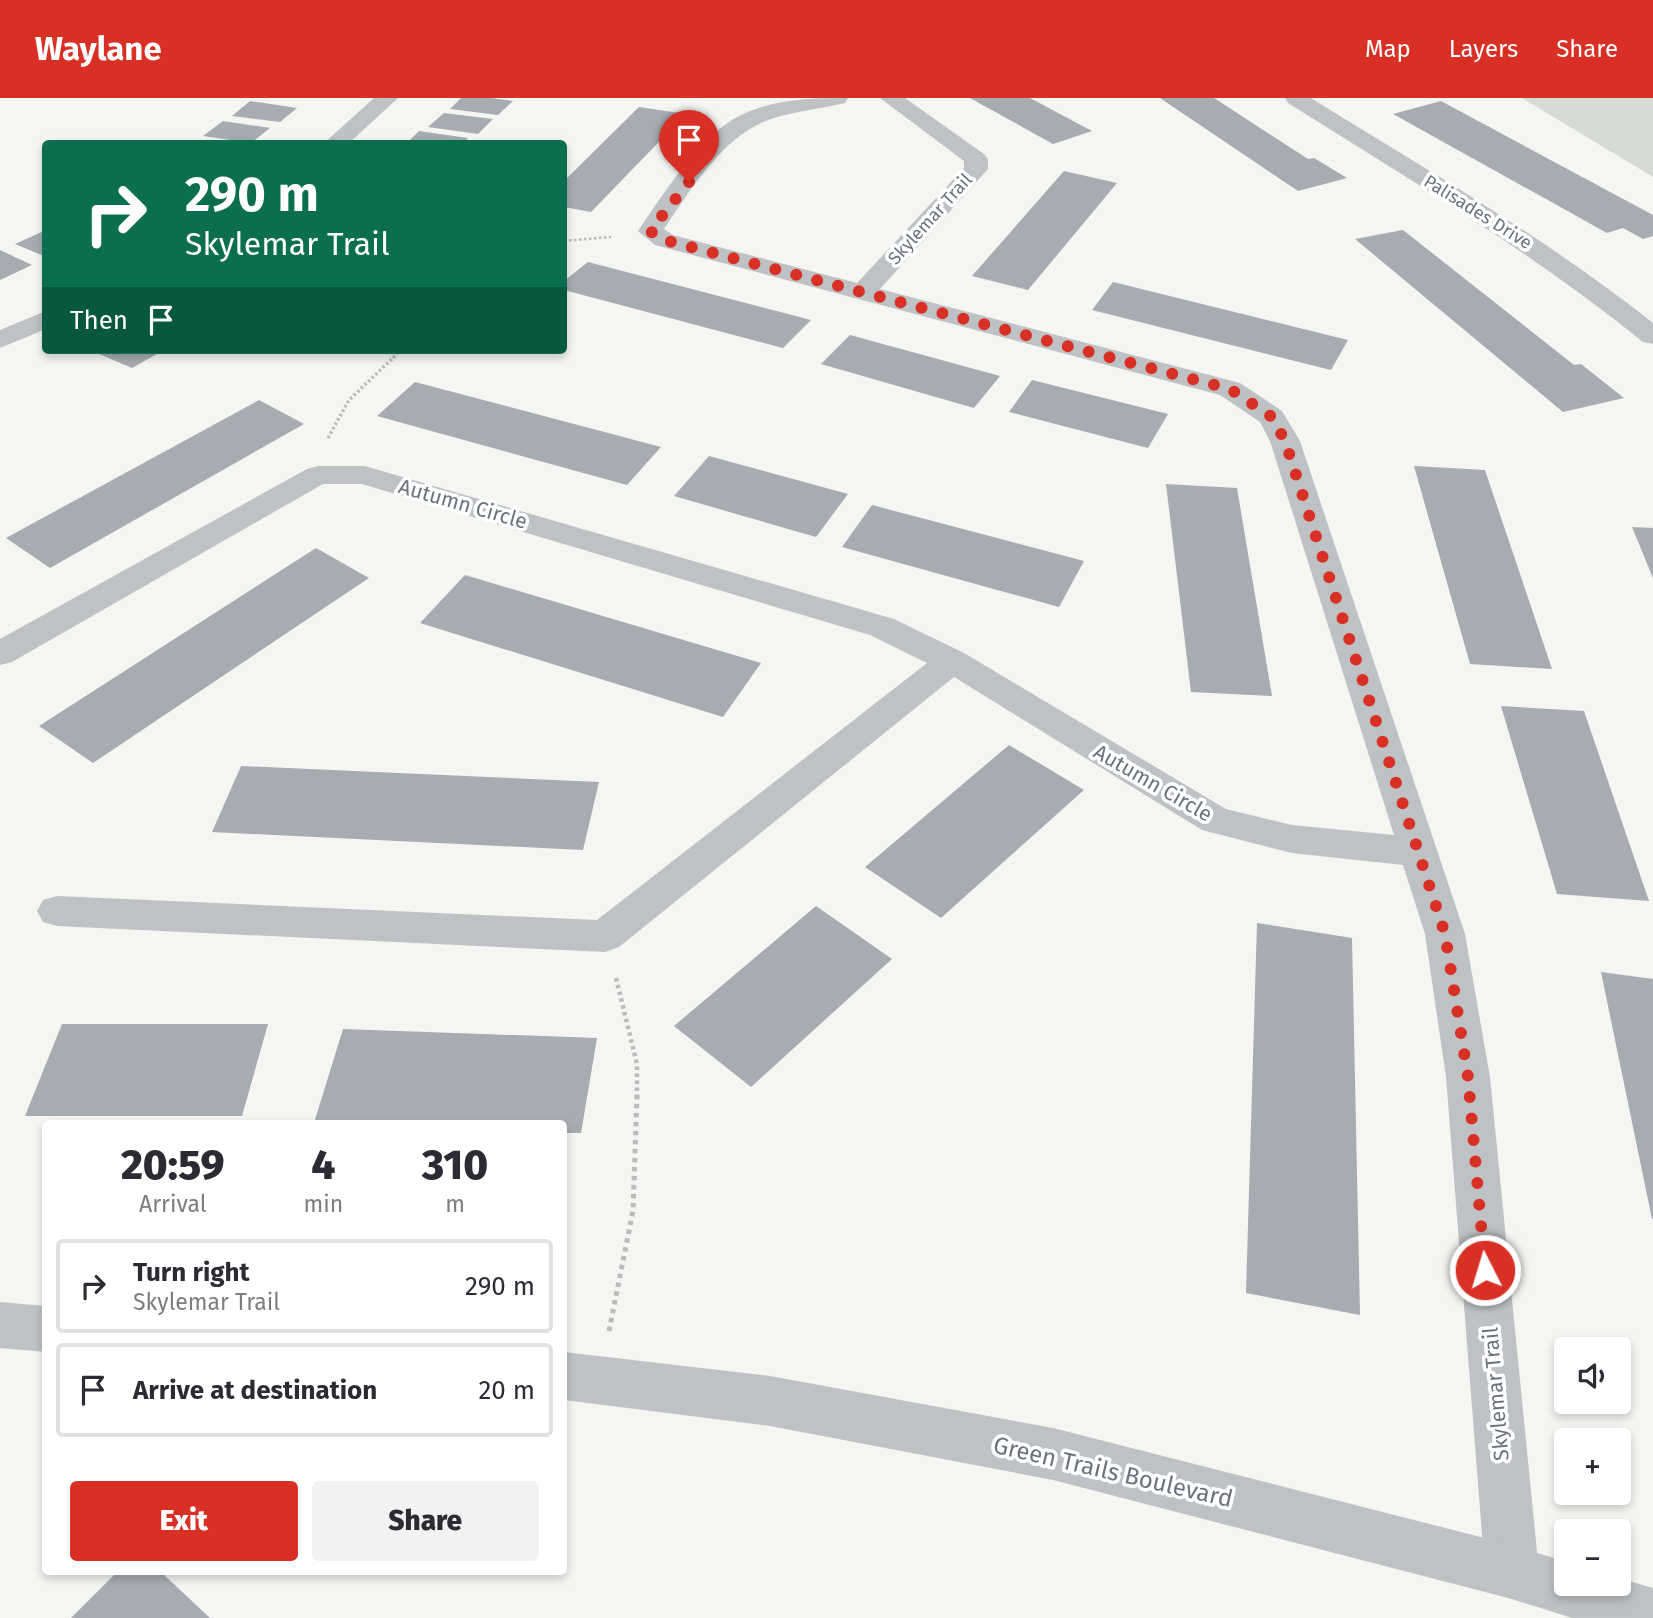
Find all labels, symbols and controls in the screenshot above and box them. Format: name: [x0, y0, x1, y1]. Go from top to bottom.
text: Waylane: [35, 29, 162, 69]
text: Map: [1365, 35, 1411, 63]
text: Layers: [1449, 35, 1518, 63]
text: Share: [1556, 35, 1618, 63]
pin: [659, 110, 719, 182]
icon: arrive: [670, 121, 708, 159]
text: 290 m: [185, 165, 319, 224]
icon: right: [70, 168, 161, 259]
street label: Skylemar Trail: [883, 169, 977, 269]
street label: Palisades Drive: [1420, 170, 1536, 254]
text: Skylemar Trail: [185, 225, 390, 263]
icon: arrive: [142, 301, 180, 339]
text: Then: [70, 305, 128, 336]
street label: Autumn Circle: [396, 473, 530, 535]
street label: Autumn Circle: [1089, 739, 1217, 827]
text: 20:59: [121, 1140, 225, 1190]
text: 4: [311, 1140, 335, 1190]
text: 310: [422, 1140, 488, 1190]
text: Arrival: [139, 1190, 206, 1218]
text: min: [303, 1190, 343, 1218]
text: m: [445, 1190, 465, 1218]
position arrow: [1448, 1233, 1522, 1307]
text: Turn right: [133, 1257, 250, 1288]
icon: right: [74, 1267, 112, 1305]
text: 290 m: [465, 1271, 535, 1302]
text: Skylemar Trail: [133, 1288, 280, 1316]
street label: Skylemar Trail: [1477, 1326, 1515, 1462]
map controls: [1554, 1337, 1631, 1596]
button: sound: [1554, 1337, 1631, 1414]
icon: arrive: [74, 1371, 112, 1409]
text: Arrive at destination: [133, 1375, 377, 1406]
text: 20 m: [478, 1375, 535, 1406]
button: +: [1554, 1428, 1631, 1505]
street label: Green Trails Boulevard: [991, 1431, 1235, 1513]
button: Exit: [70, 1481, 298, 1561]
button: Share: [312, 1481, 539, 1561]
button: −: [1554, 1519, 1631, 1596]

